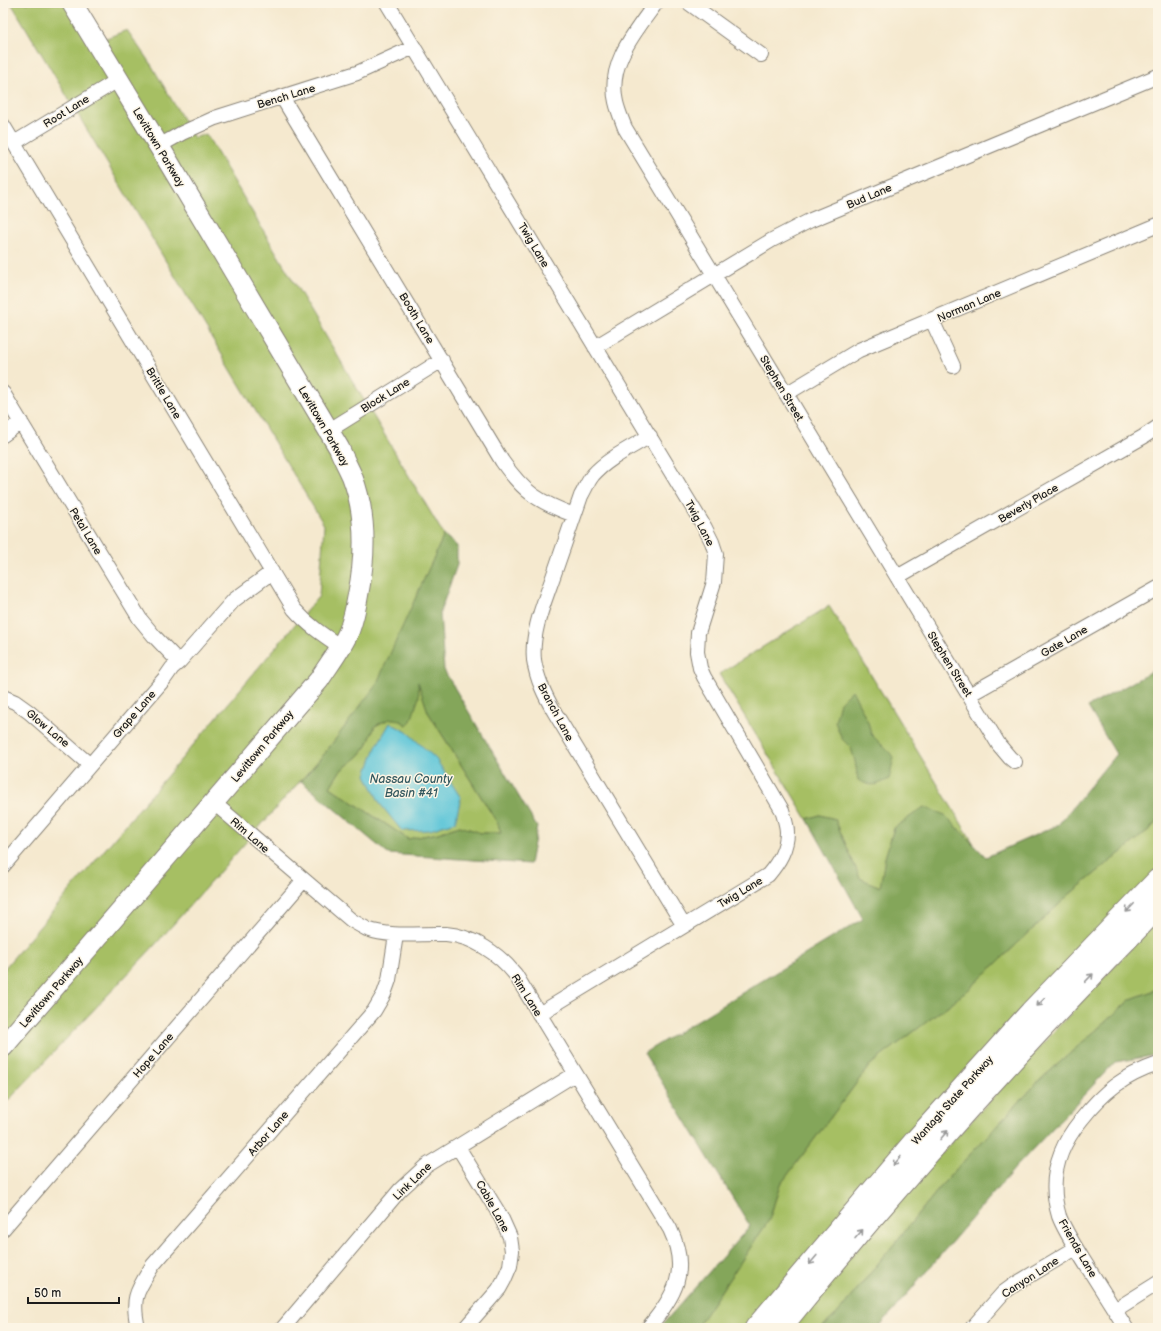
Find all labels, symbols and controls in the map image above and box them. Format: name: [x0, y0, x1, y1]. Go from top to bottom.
street label: Bench Lane: [255, 81, 317, 111]
street label: Root Lane: [41, 92, 92, 131]
street label: Levittown Parkway: [130, 105, 187, 189]
street label: Bud Lane: [845, 181, 894, 212]
street label: Twig Lane: [515, 221, 552, 270]
street label: Norman Lane: [935, 286, 1003, 325]
street label: Booth Lane: [396, 290, 437, 347]
street label: Stephen Street: [757, 353, 807, 424]
street label: Brittle Lane: [143, 365, 184, 422]
street label: Block Lane: [358, 375, 413, 416]
street label: Levittown Parkway: [295, 384, 352, 469]
street label: Beverly Place: [996, 481, 1061, 526]
street label: Twig Lane: [682, 498, 717, 549]
street label: Petal Lane: [66, 505, 105, 558]
street label: Gate Lane: [1038, 623, 1090, 660]
street label: Stephen Street: [924, 629, 975, 700]
street label: Branch Lane: [535, 681, 576, 744]
street label: Grape Lane: [110, 687, 159, 741]
street label: Glow Lane: [24, 707, 72, 750]
street label: Levittown Parkway: [228, 708, 296, 785]
water label: Nassau County Basin #41: [370, 772, 453, 801]
street label: Rim Lane: [228, 815, 272, 856]
street label: Twig Lane: [716, 874, 765, 911]
one-way arrow: [1126, 903, 1135, 913]
street label: Levittown Parkway: [17, 954, 86, 1031]
street label: Rim Lane: [508, 972, 545, 1019]
one-way arrow: [1084, 973, 1094, 983]
one-way arrow: [1036, 997, 1046, 1007]
street label: Hope Lane: [130, 1030, 177, 1080]
street label: Wantagh State Parkway: [909, 1053, 996, 1148]
street label: Arbor Lane: [245, 1108, 292, 1158]
one-way arrow: [940, 1130, 949, 1141]
one-way arrow: [893, 1155, 902, 1166]
street label: Link Lane: [390, 1160, 435, 1203]
street label: Cable Lane: [473, 1178, 512, 1235]
street label: Friends Lane: [1056, 1217, 1100, 1280]
one-way arrow: [855, 1229, 864, 1239]
one-way arrow: [809, 1254, 818, 1264]
street label: Canyon Lane: [999, 1254, 1062, 1301]
scale bar: [28, 1279, 119, 1305]
text: 50 m: [34, 1286, 61, 1301]

